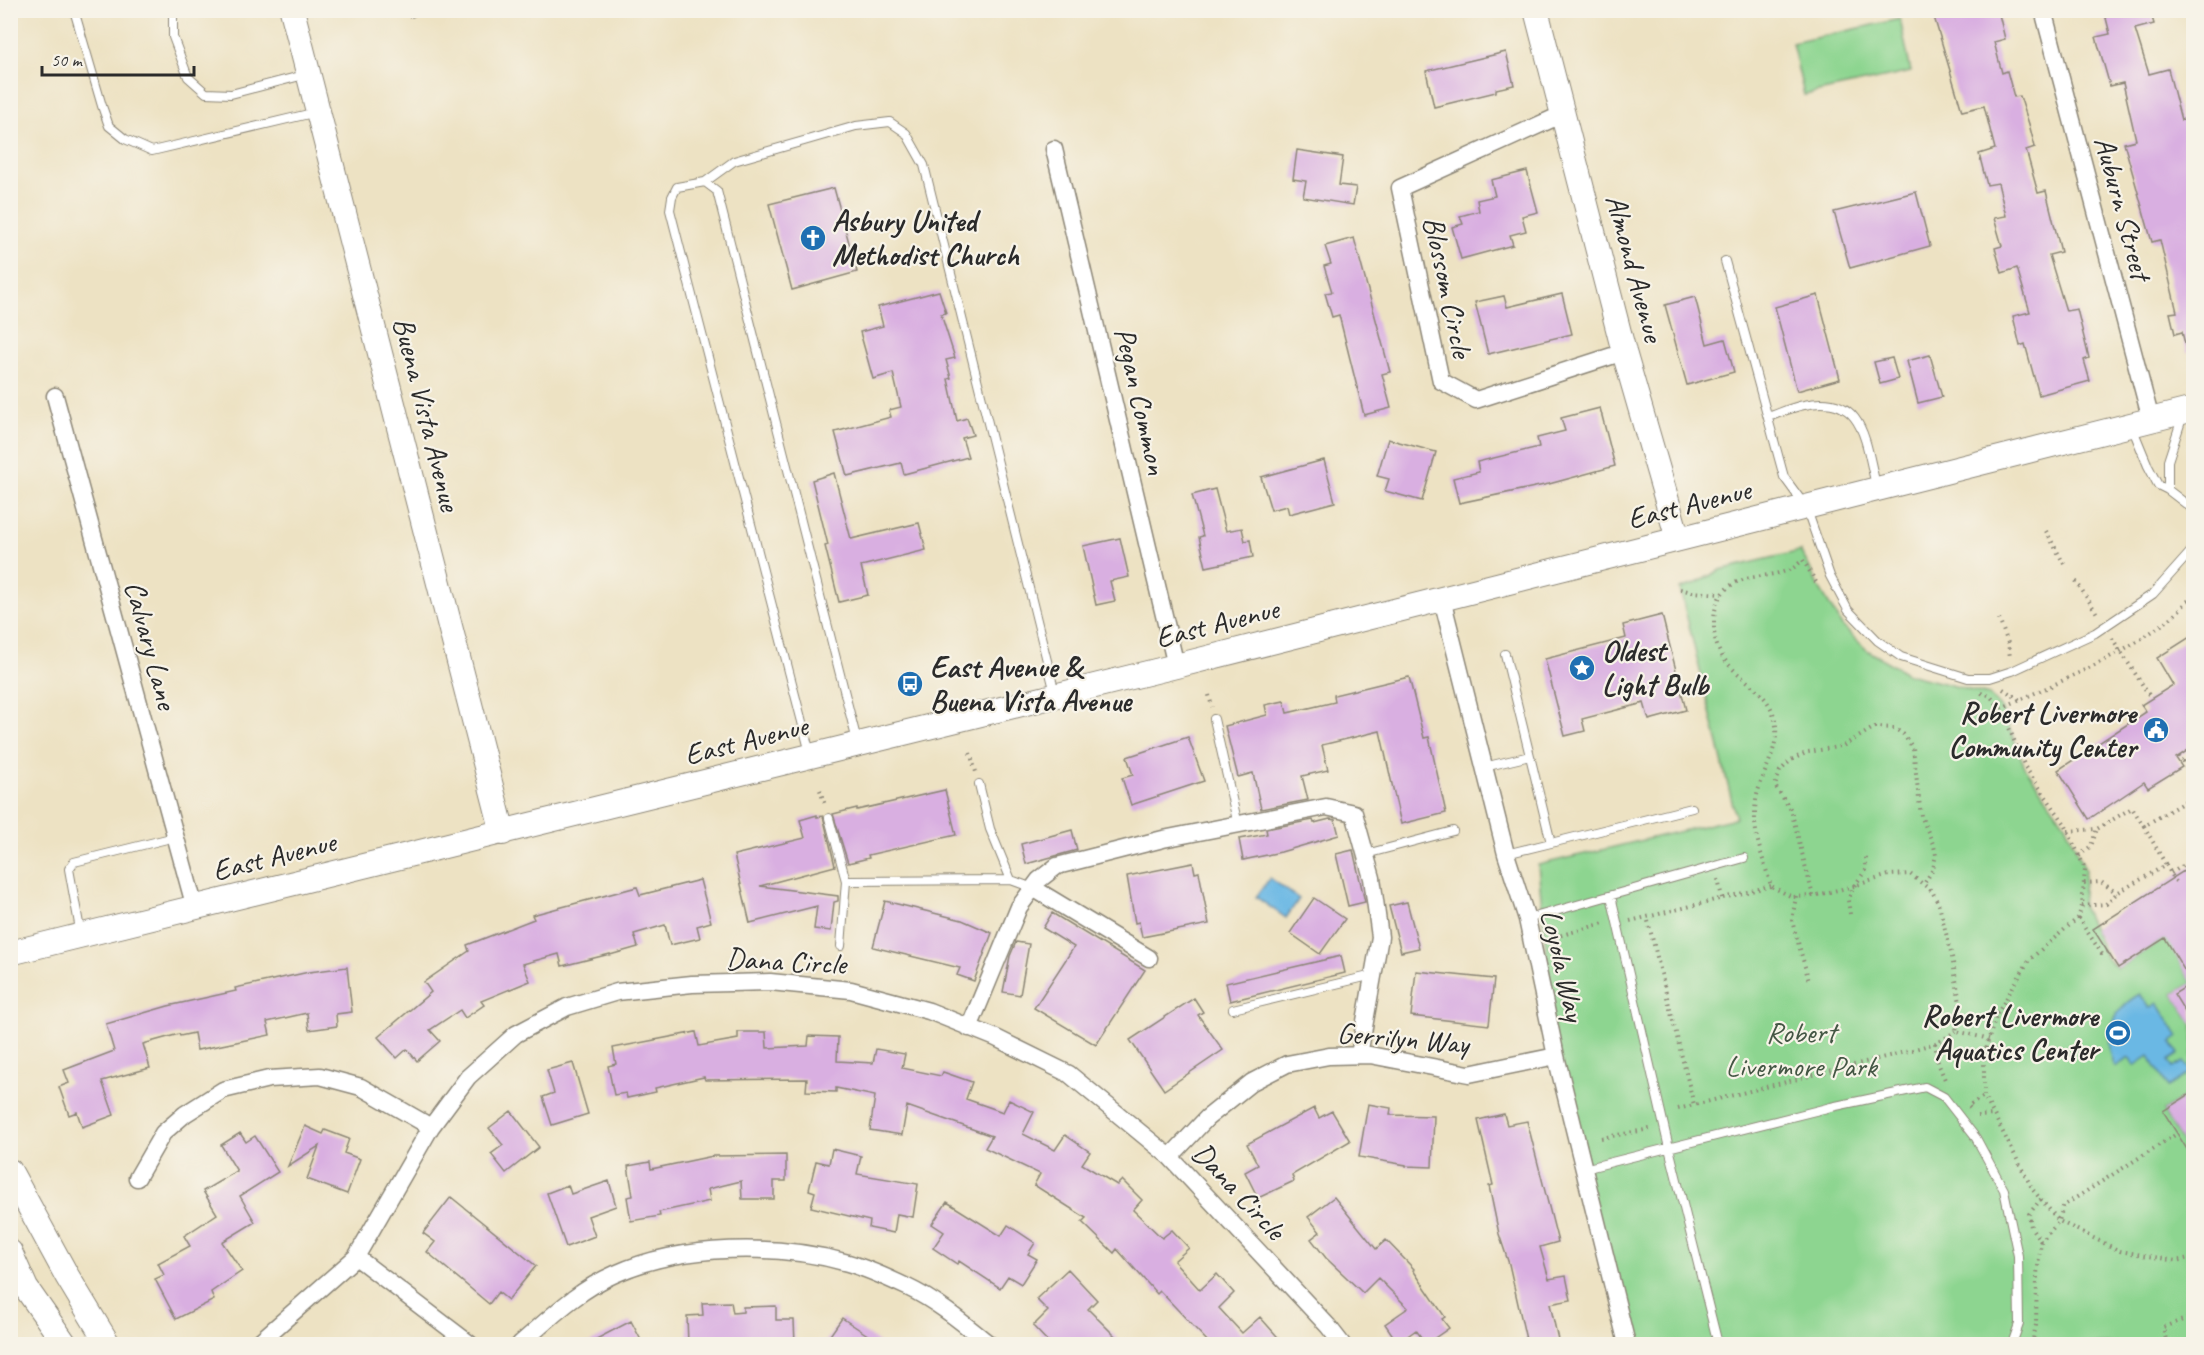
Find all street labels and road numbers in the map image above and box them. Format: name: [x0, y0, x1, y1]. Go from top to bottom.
street label: Auburn Street: [2086, 132, 2161, 288]
street label: Almond Avenue: [1597, 190, 1673, 348]
street label: Blossom Circle: [1415, 213, 1482, 363]
street label: Buena Vista Avenue: [385, 313, 470, 517]
street label: Pegan Common: [1106, 324, 1176, 479]
street label: East Avenue: [1624, 470, 1757, 538]
street label: Calvary Lane: [116, 577, 187, 715]
street label: East Avenue: [1152, 589, 1285, 657]
street label: East Avenue: [681, 706, 814, 774]
street label: East Avenue: [209, 822, 342, 890]
street label: Loyola Way: [1532, 905, 1595, 1027]
street label: Dana Circle: [725, 939, 849, 983]
street label: Gerrilyn Way: [1336, 1013, 1473, 1063]
street label: Dana Circle: [1184, 1134, 1295, 1250]

